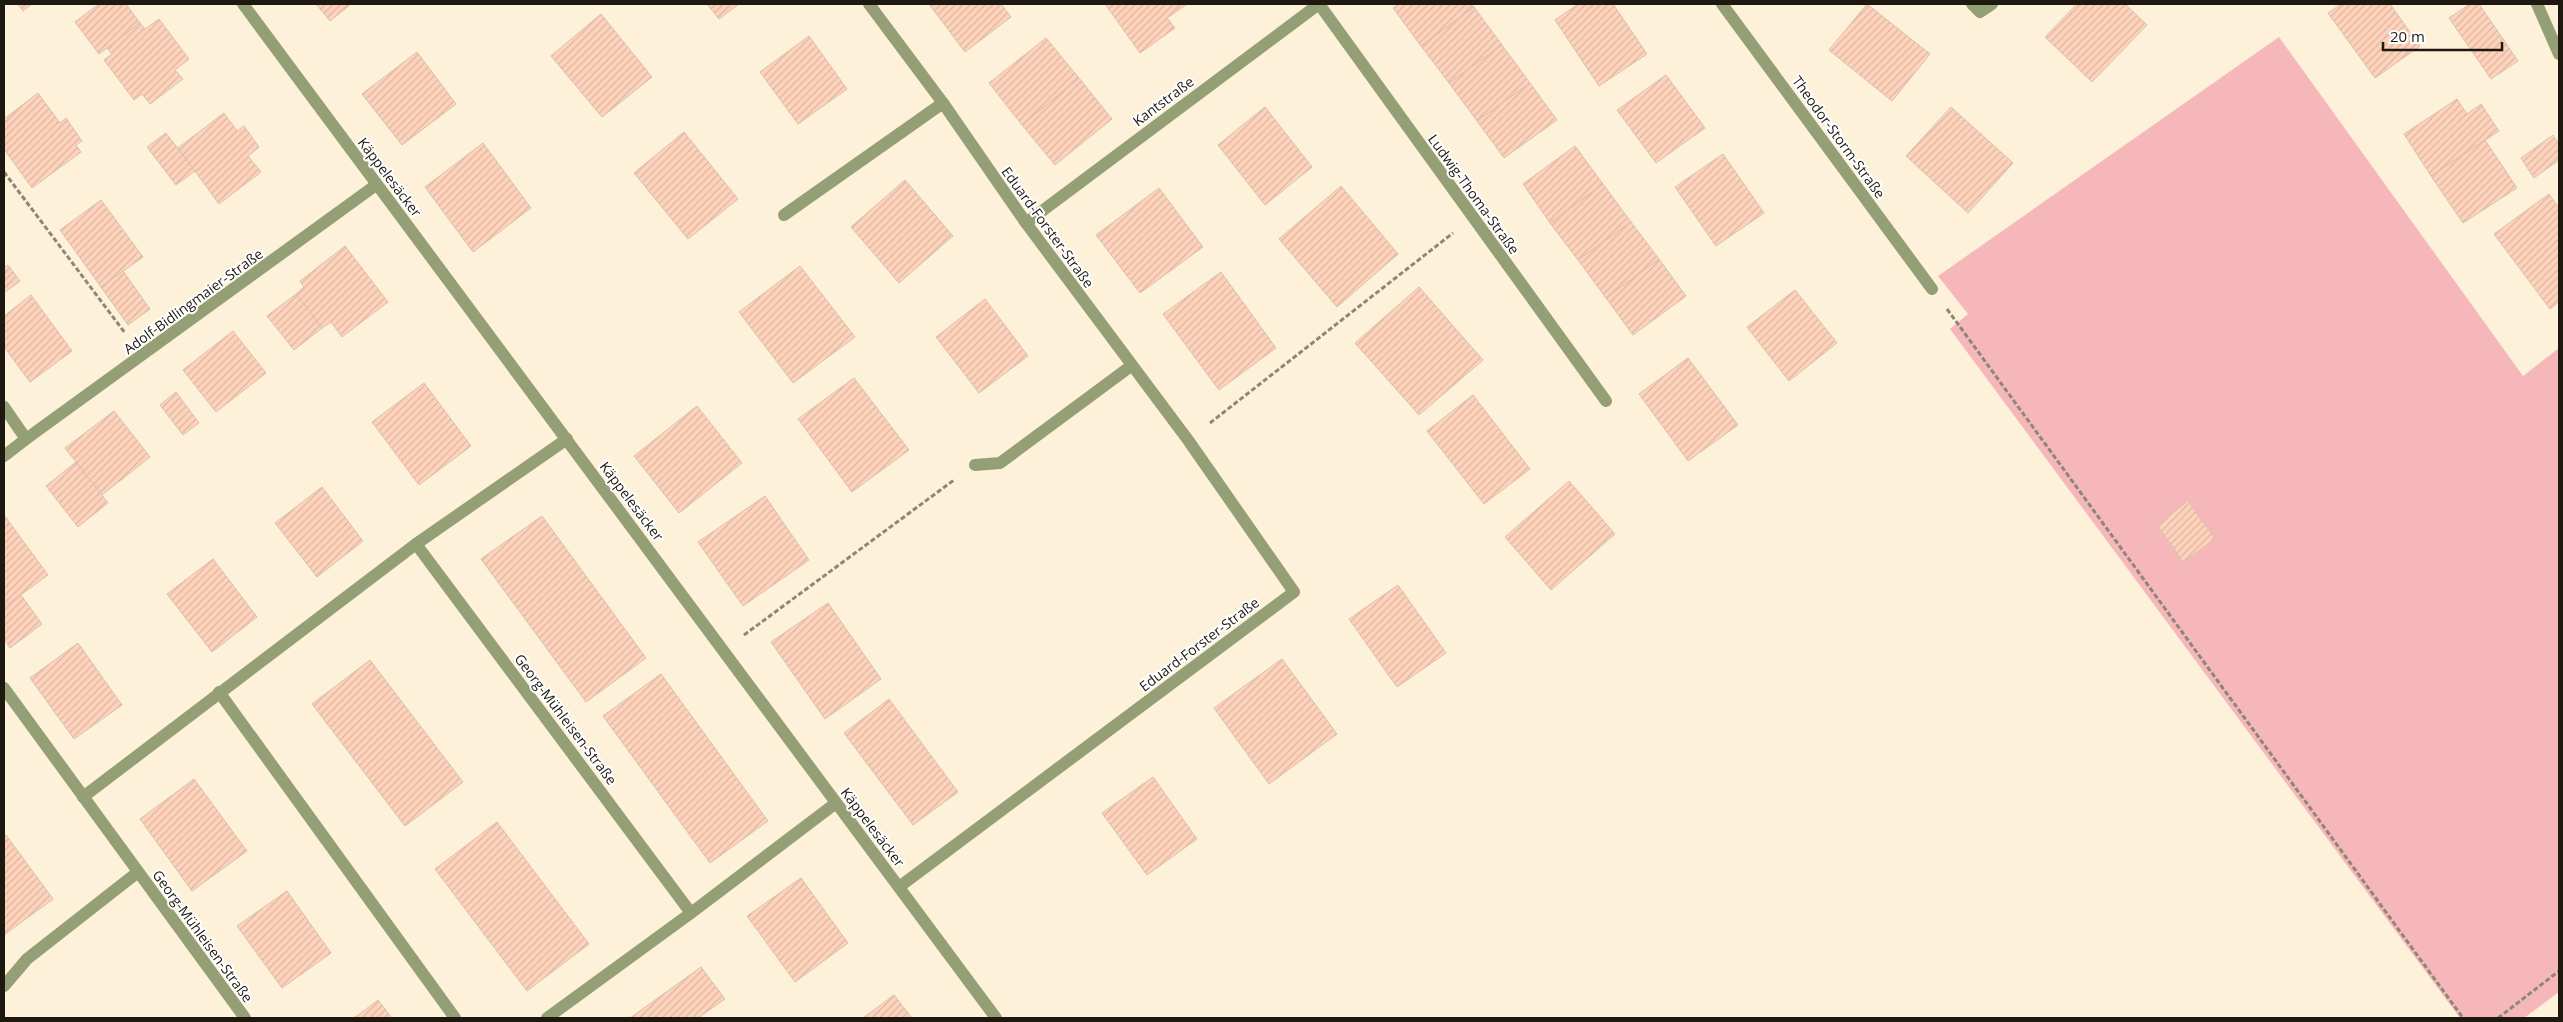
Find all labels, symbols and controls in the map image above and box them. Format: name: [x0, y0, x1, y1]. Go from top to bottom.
scale bar: [2383, 20, 2502, 52]
text: 20 m: [2390, 26, 2425, 46]
street label: Kantstraße: [1129, 72, 1197, 130]
street label: Theodor-Storm-Straße: [1788, 72, 1890, 202]
street label: Ludwig-Thoma-Straße: [1424, 130, 1524, 258]
street label: Käppelesäcker: [354, 133, 426, 221]
street label: Eduard-Forster-Straße: [998, 163, 1098, 291]
street label: Adolf-Bidlingmaier-Straße: [119, 244, 267, 358]
street label: Käppelesäcker: [596, 457, 668, 545]
street label: Eduard-Forster-Straße: [1135, 593, 1263, 695]
street label: Georg-Mühleisen-Straße: [510, 650, 622, 788]
street label: Käppelesäcker: [837, 783, 909, 871]
street label: Georg-Mühleisen-Straße: [148, 866, 258, 1006]

